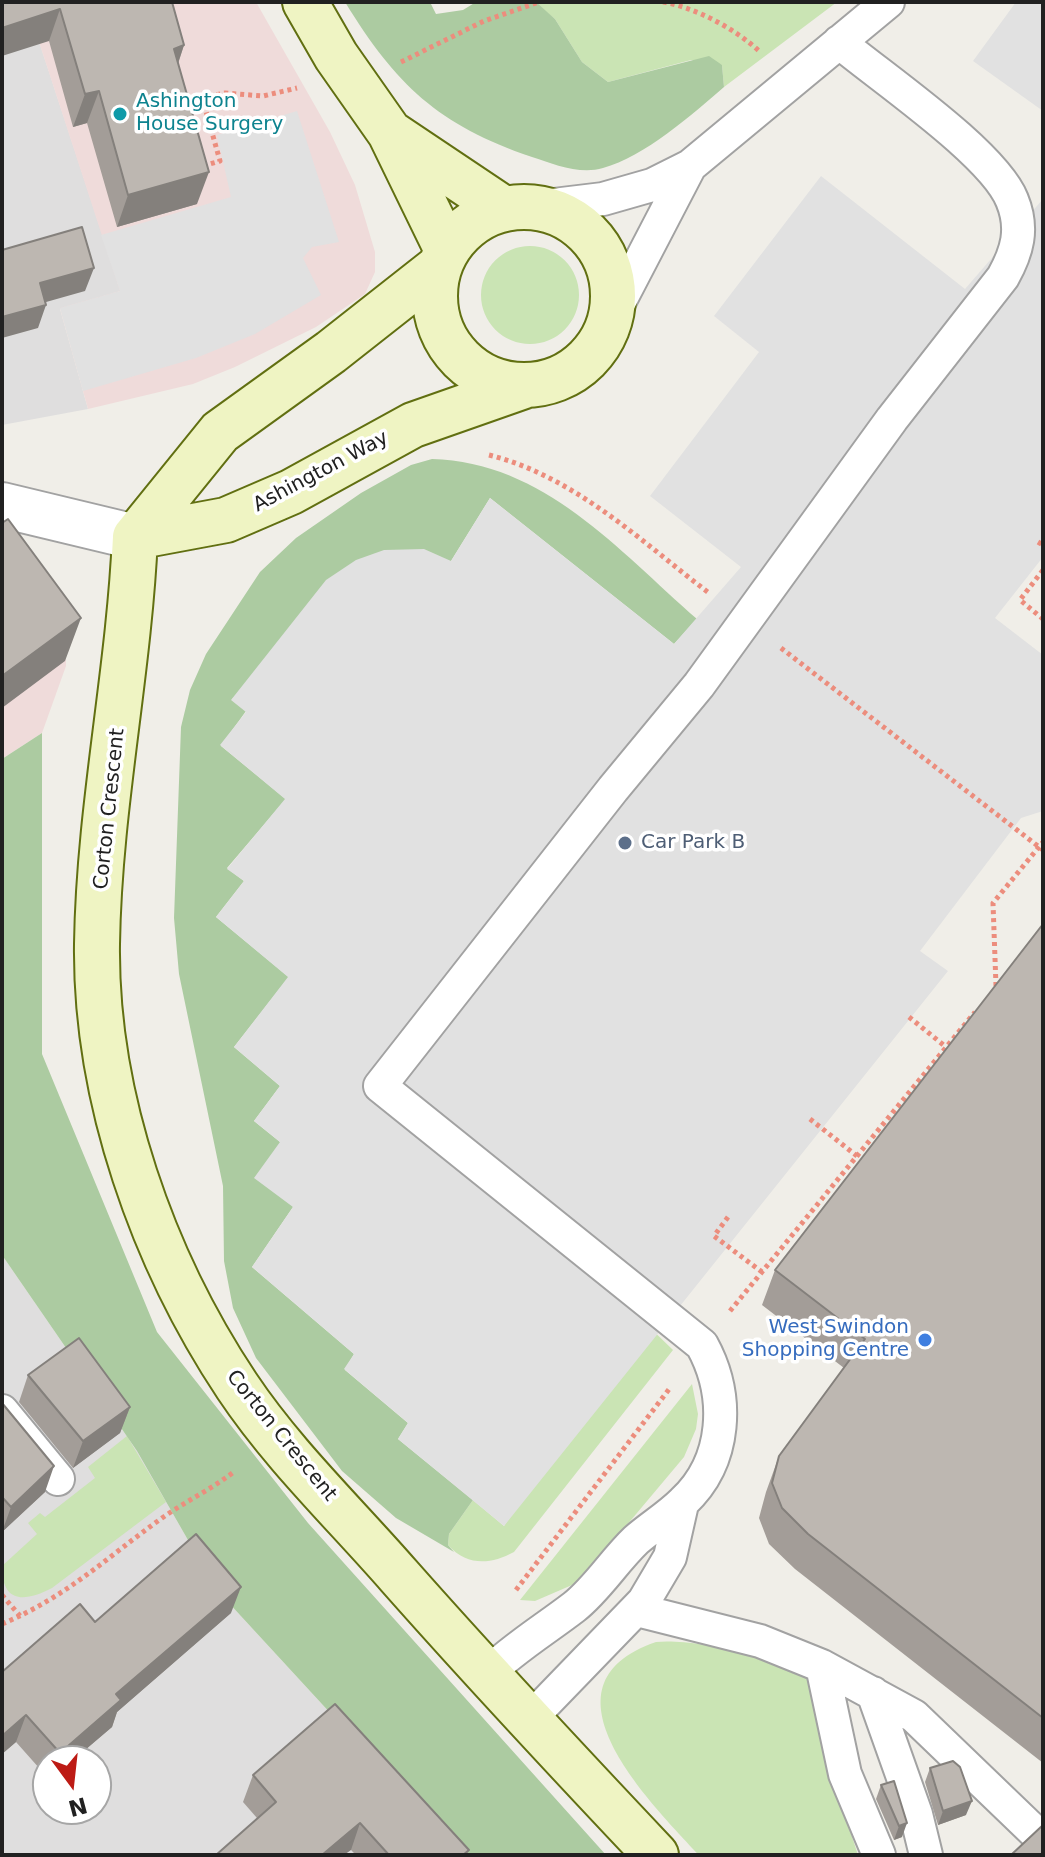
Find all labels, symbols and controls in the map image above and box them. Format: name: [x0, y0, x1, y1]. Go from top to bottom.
place label: Ashington House Surgery: [136, 90, 283, 137]
marker: Ashington House Surgery: [111, 105, 129, 123]
street label: Ashington Way: [249, 426, 393, 518]
street label: Corton Crescent: [90, 727, 130, 891]
place label: Car Park B: [641, 831, 745, 855]
marker: Car Park B: [616, 834, 634, 852]
place label: West Swindon Shopping Centre: [742, 1316, 909, 1363]
marker: West Swindon Shopping Centre: [916, 1331, 934, 1349]
street label: Corton Crescent: [221, 1366, 341, 1506]
north arrow: [32, 1745, 112, 1825]
text: N: [66, 1792, 90, 1821]

